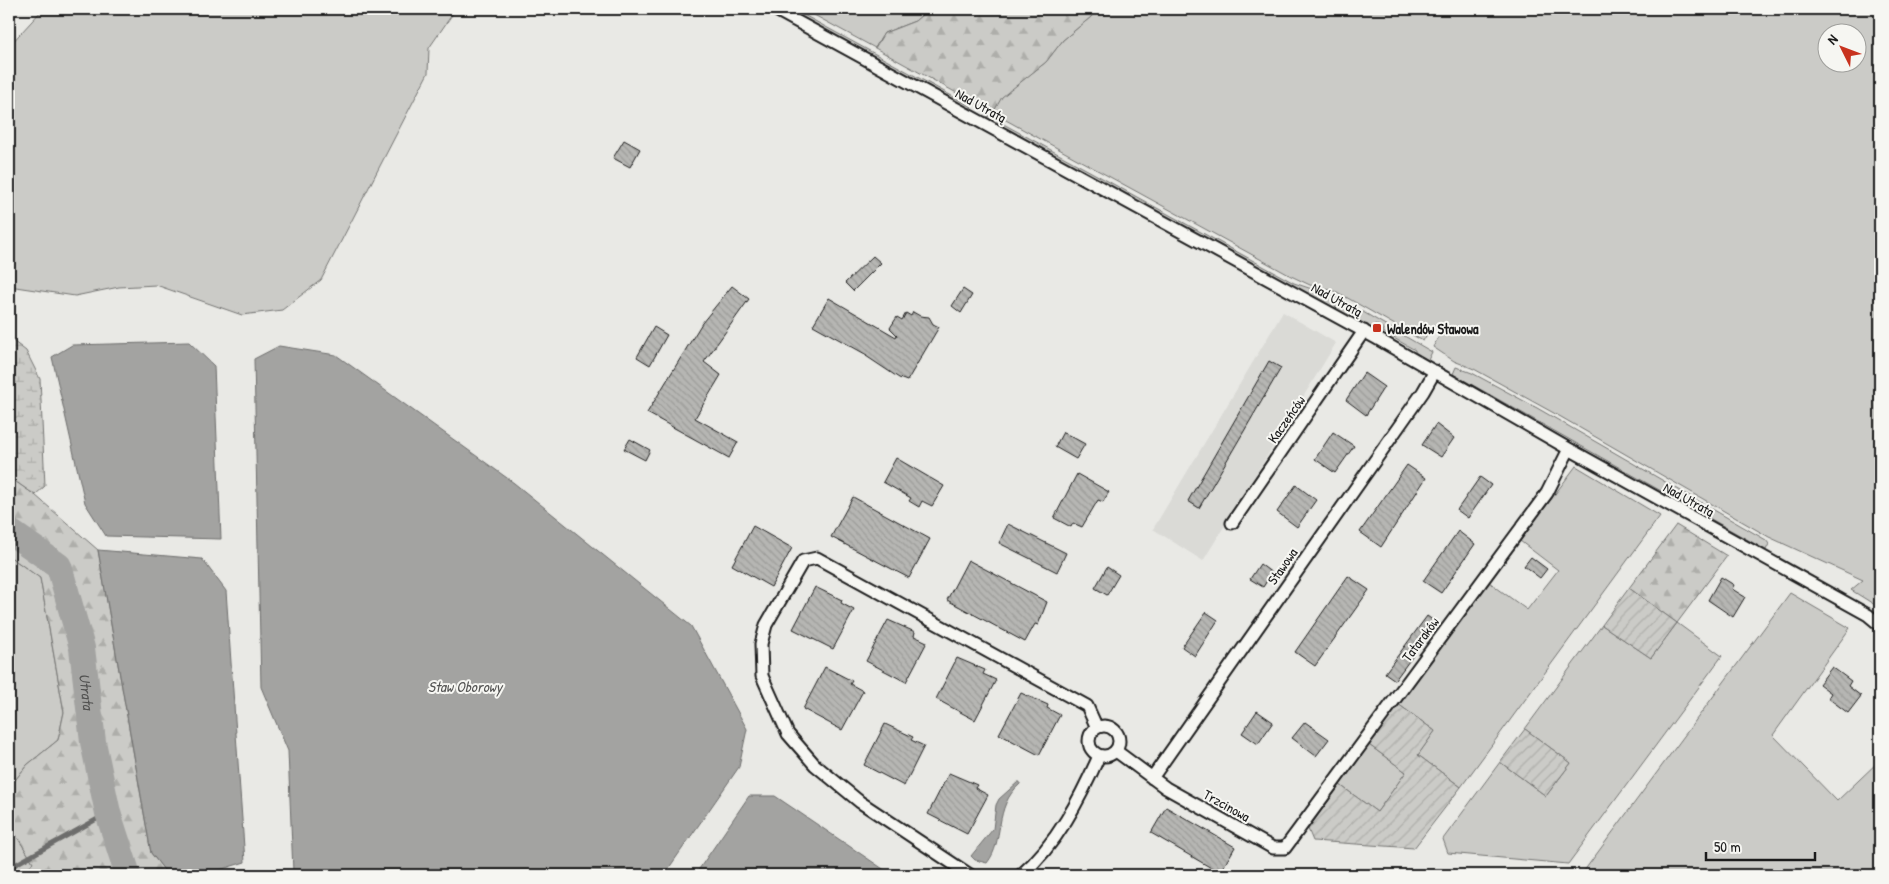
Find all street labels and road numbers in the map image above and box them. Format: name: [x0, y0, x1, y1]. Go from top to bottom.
street label: Nad Utratą: [952, 83, 1011, 127]
street label: Nad Utratą: [1308, 277, 1367, 321]
street label: Kaczeńców: [1263, 391, 1309, 446]
street label: Nad Utratą: [1660, 477, 1719, 521]
street label: Stawowa: [1263, 543, 1302, 588]
street label: Tataraków: [1397, 612, 1443, 665]
street label: Trzcinowa: [1200, 784, 1254, 826]

